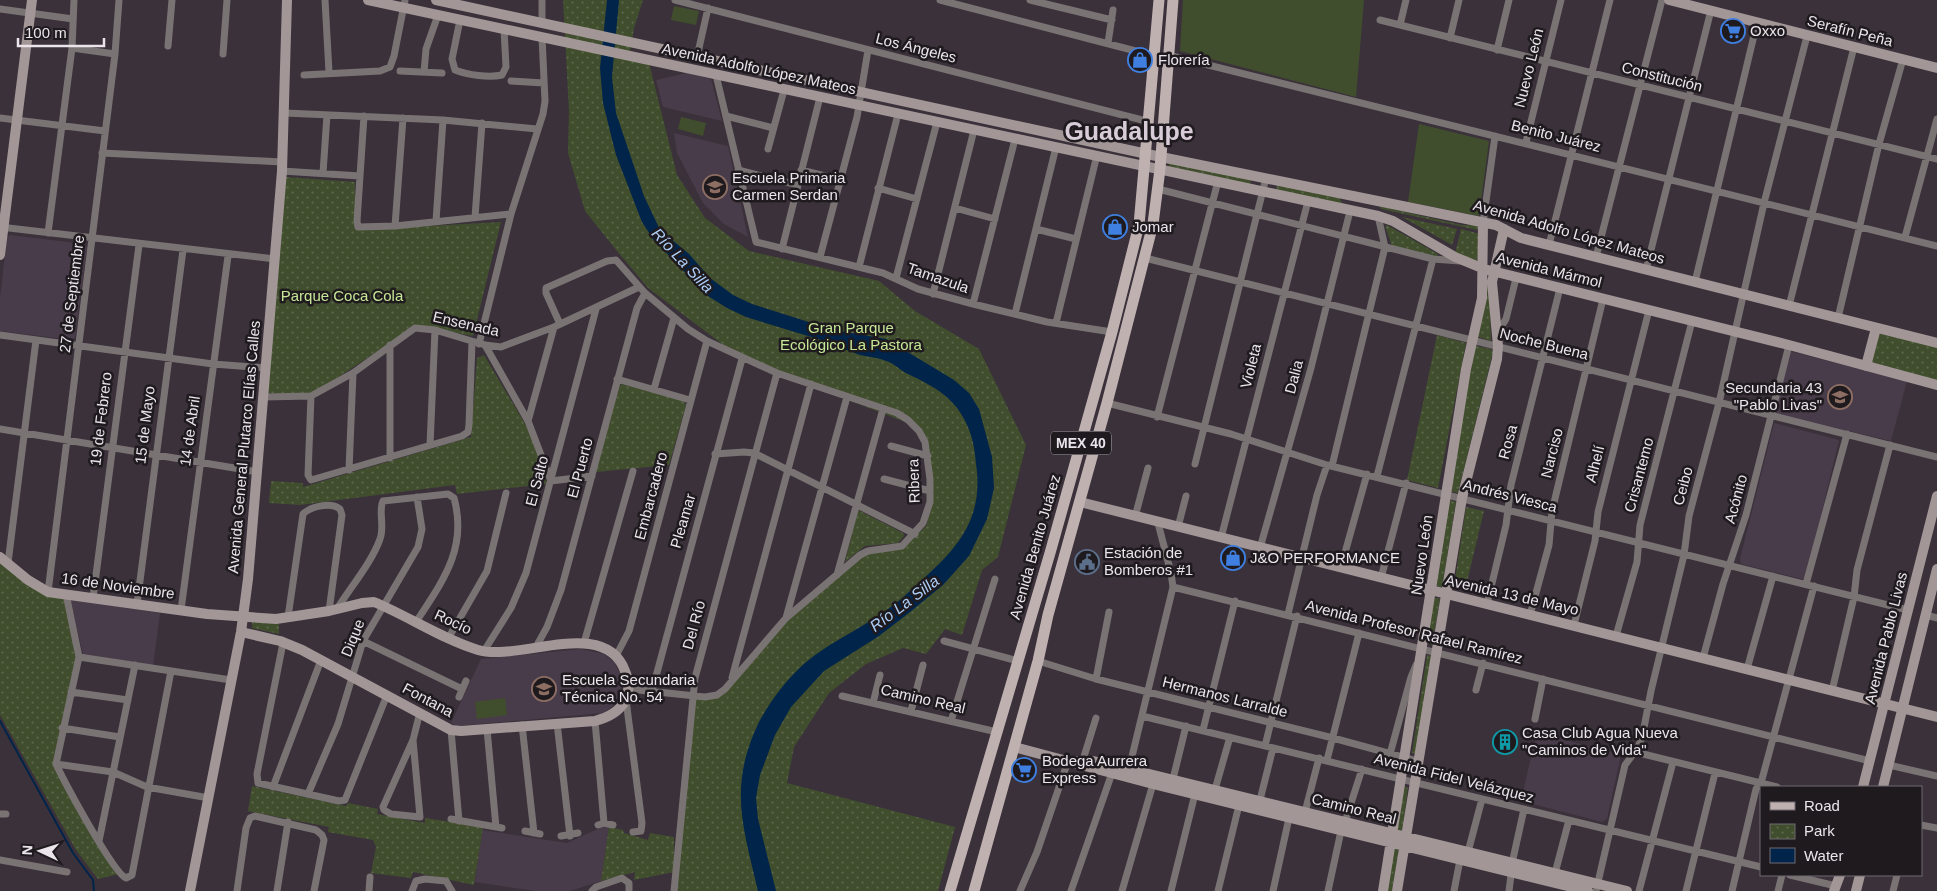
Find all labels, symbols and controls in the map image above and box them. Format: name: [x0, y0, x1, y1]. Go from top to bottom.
street label: Serafín Peña: [1806, 12, 1895, 50]
scale bar: [18, 15, 104, 47]
supermarket icon: Oxxo: [1720, 18, 1746, 44]
place label: Oxxo: [1750, 22, 1785, 39]
text: 100 m: [25, 24, 67, 41]
street label: Nuevo León: [1510, 27, 1547, 109]
street label: Los Ángeles: [874, 29, 958, 66]
street label: Avenida Adolfo López Mateos: [660, 40, 858, 97]
shop icon: Florería: [1127, 47, 1153, 73]
place label: Florería: [1158, 51, 1210, 68]
street label: Constitución: [1620, 58, 1704, 95]
street label: Benito Juárez: [1510, 116, 1603, 155]
district label: Guadalupe: [1064, 117, 1194, 145]
place label: Escuela Primaria Carmen Serdan: [732, 169, 846, 203]
school or university icon: Escuela Primaria Carmen Serdan: [702, 174, 728, 200]
street label: Avenida Adolfo López Mateos: [1472, 196, 1667, 267]
shop icon: Jomar: [1102, 214, 1128, 240]
place label: Jomar: [1132, 218, 1174, 235]
water label: Río La Silla: [649, 225, 717, 296]
street label: 27 de Septiembre: [56, 234, 87, 354]
street label: Avenida Mármol: [1495, 248, 1604, 291]
street label: Tamazula: [905, 259, 972, 296]
park label: Parque Coca Cola: [281, 287, 404, 304]
street label: Ensenada: [431, 308, 502, 340]
park label: Gran Parque Ecológico La Pastora: [780, 319, 923, 353]
street label: Avenida General Plutarco Elías Calles: [224, 320, 263, 574]
street label: Noche Buena: [1498, 324, 1591, 363]
street label: Violeta: [1237, 341, 1264, 390]
street label: Dalia: [1281, 358, 1306, 396]
street label: 19 de Febrero: [86, 371, 115, 467]
place label: Secundaria 43 "Pablo Livas": [1725, 379, 1822, 413]
school or university icon: Secundaria 43 "Pablo Livas": [1827, 384, 1853, 410]
street label: 15 de Mayo: [131, 385, 158, 465]
street label: 14 de Abril: [176, 395, 203, 467]
street label: Rosa: [1495, 422, 1520, 461]
street label: Narciso: [1537, 426, 1566, 480]
road number: MEX 40: [1051, 432, 1111, 454]
street label: El Puerto: [563, 436, 596, 500]
street label: Crisantemo: [1620, 436, 1657, 514]
street label: Alhelí: [1582, 443, 1608, 484]
street label: Embarcadero: [631, 450, 670, 542]
street label: El Salto: [522, 454, 551, 508]
street label: Ribera: [904, 458, 923, 503]
street label: Ceibo: [1669, 465, 1696, 507]
street label: Acónito: [1721, 472, 1750, 525]
street label: Avenida Benito Juárez: [1006, 473, 1063, 621]
street label: Andrés Viesca: [1461, 476, 1560, 516]
street label: Pleamar: [667, 492, 698, 550]
street label: Nuevo León: [1407, 514, 1436, 596]
place label: Estación de Bomberos #1: [1104, 544, 1193, 578]
shop icon: J&O PERFORMANCE: [1220, 545, 1246, 571]
public building icon: Estación de Bomberos #1: [1074, 549, 1100, 575]
place label: J&O PERFORMANCE: [1250, 549, 1400, 566]
street label: 16 de Noviembre: [60, 569, 176, 602]
street label: Avenida Pablo Livas: [1861, 570, 1910, 706]
street label: Avenida 13 de Mayo: [1444, 571, 1581, 618]
water label: Río La Silla: [867, 572, 942, 635]
street label: Avenida Profesor Rafael Ramírez: [1304, 596, 1524, 667]
street label: Del Río: [679, 599, 708, 651]
street label: Rocío: [432, 606, 475, 638]
street label: Dique: [337, 616, 368, 659]
place label: Escuela Secundaria Técnica No. 54: [562, 671, 696, 705]
street label: Hermanos Larralde: [1161, 673, 1289, 720]
school or university icon: Escuela Secundaria Técnica No. 54: [531, 676, 557, 702]
street label: Fontana: [400, 679, 457, 720]
street label: Camino Real: [879, 680, 967, 717]
place label: Casa Club Agua Nueva "Caminos de Vida": [1522, 724, 1679, 758]
building icon: Casa Club Agua Nueva "Caminos de Vida": [1492, 729, 1518, 755]
street label: Avenida Fidel Velázquez: [1372, 749, 1536, 806]
place label: Bodega Aurrera Express: [1042, 752, 1148, 786]
supermarket icon: Bodega Aurrera Express: [1011, 757, 1037, 783]
legend: [1760, 786, 1922, 876]
street label: Camino Real: [1310, 790, 1398, 827]
text: Road: [1804, 797, 1840, 814]
text: Park: [1804, 822, 1835, 839]
north arrow: [15, 826, 65, 876]
text: N: [19, 844, 35, 856]
text: Water: [1804, 847, 1843, 864]

